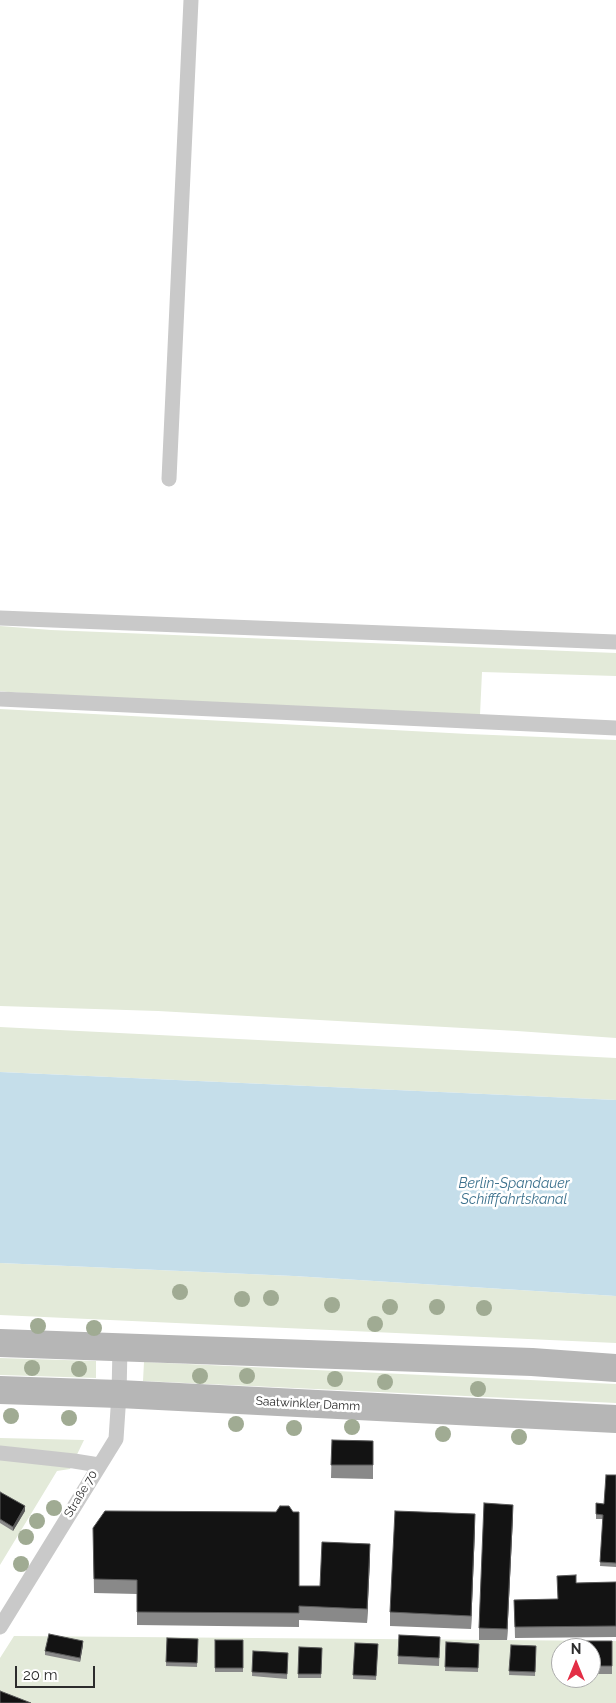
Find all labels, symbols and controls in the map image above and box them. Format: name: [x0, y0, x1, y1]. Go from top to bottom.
water label: Berlin-Spandauer Schifffahrtskanal: [458, 1176, 570, 1208]
street label: Saatwinkler Damm: [255, 1394, 361, 1414]
street label: Straße 70: [61, 1468, 101, 1520]
north arrow: [551, 1638, 601, 1688]
text: N: [571, 1641, 581, 1657]
scale bar: [18, 1656, 98, 1688]
text: 20 m: [23, 1666, 58, 1684]

